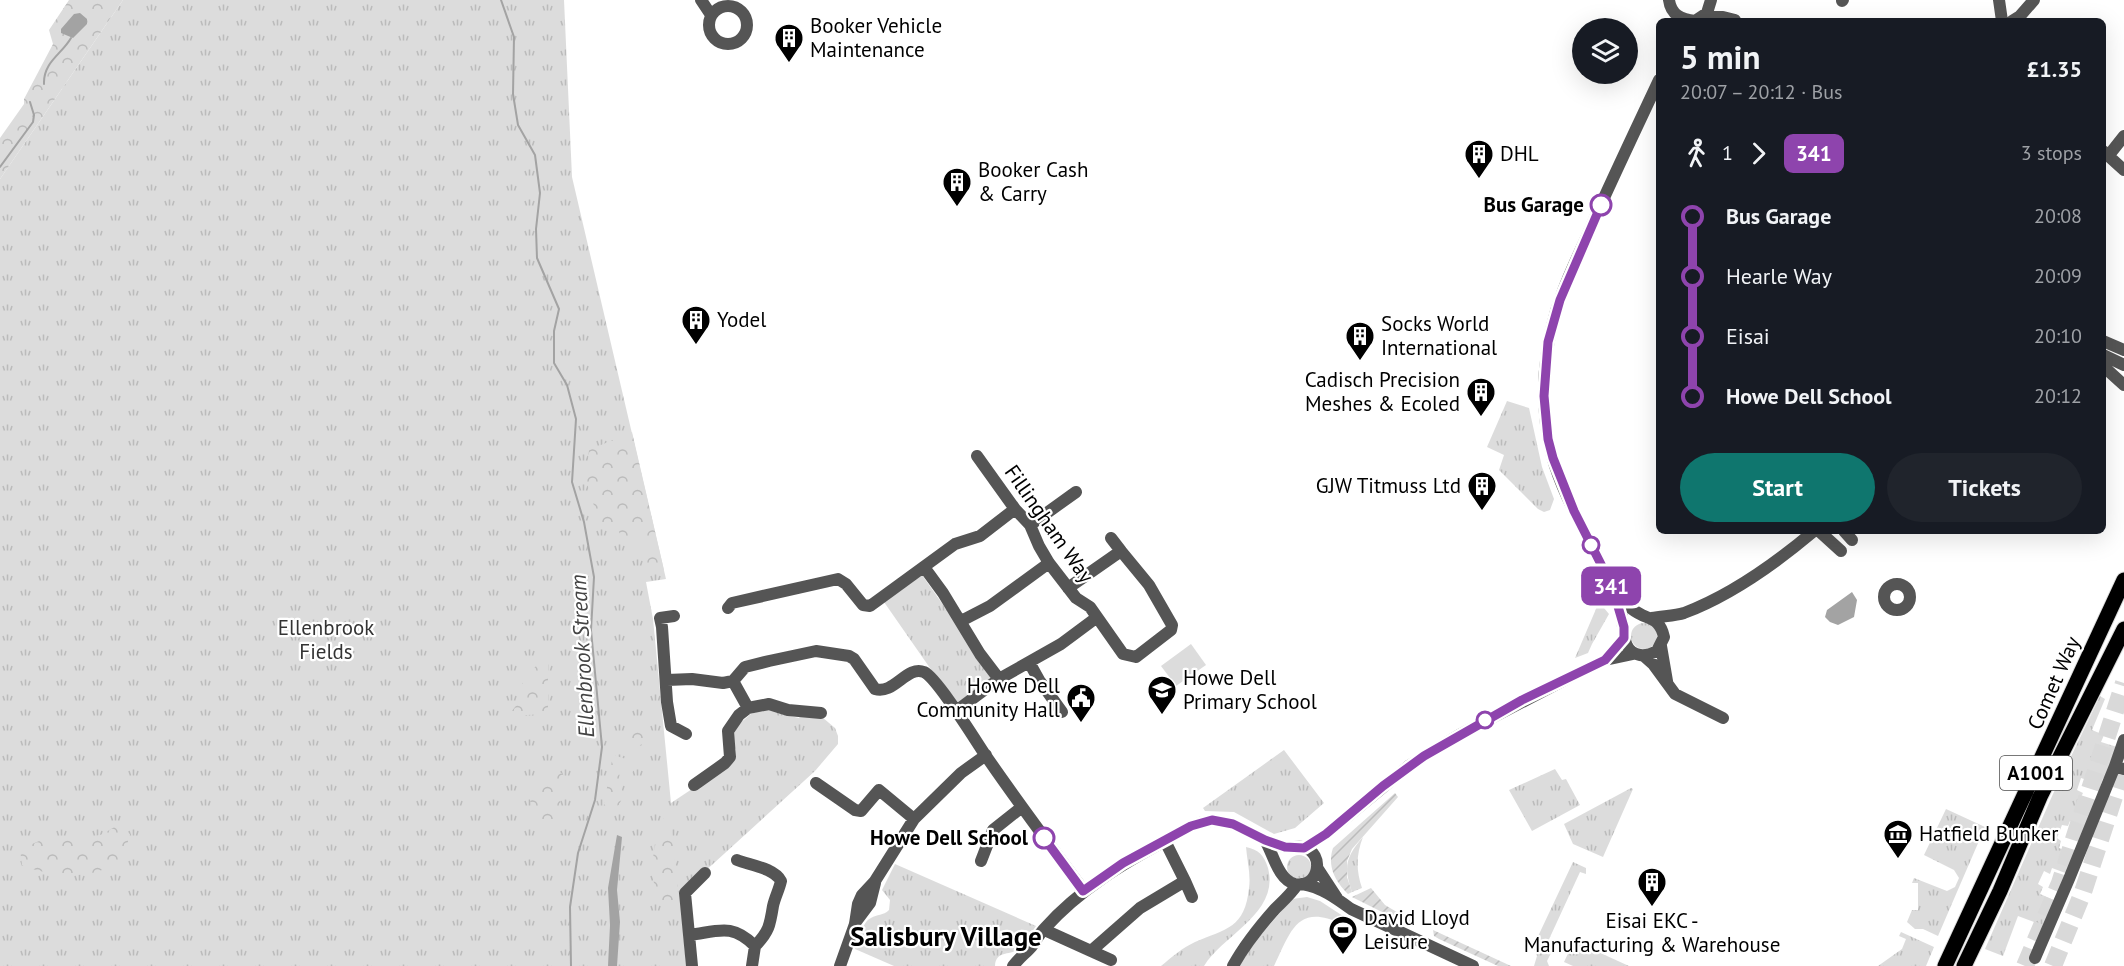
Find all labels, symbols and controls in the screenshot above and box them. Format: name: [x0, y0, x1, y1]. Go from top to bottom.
place label: Booker Vehicle Maintenance: [810, 12, 942, 63]
map controls: [1572, 18, 1638, 84]
button: layers: [1572, 18, 1638, 84]
building icon: Booker Vehicle Maintenance: [773, 22, 805, 64]
text: 5 min: [1680, 35, 1761, 78]
text: £1.35: [2027, 55, 2082, 83]
text: 20:07 – 20:12 · Bus: [1680, 79, 1842, 105]
icon: walk: [1680, 137, 1713, 170]
icon: forward: [1742, 137, 1775, 170]
building icon: DHL: [1463, 138, 1495, 180]
place label: DHL: [1500, 140, 1539, 167]
text: 1: [1722, 140, 1733, 166]
text: 341: [1796, 140, 1832, 167]
text: 3 stops: [2021, 140, 2082, 166]
place label: Booker Cash & Carry: [978, 156, 1088, 207]
building icon: Booker Cash & Carry: [941, 166, 973, 208]
place label: Bus Garage: [1483, 191, 1584, 218]
marker: Bus Garage: [1590, 194, 1612, 216]
text: Bus Garage: [1726, 202, 1831, 230]
text: 20:08: [2034, 203, 2082, 229]
text: Hearle Way: [1726, 262, 1832, 290]
text: 20:09: [2034, 263, 2082, 289]
building icon: Yodel: [680, 304, 712, 346]
place label: Yodel: [717, 306, 766, 333]
place label: Socks World International: [1381, 310, 1497, 361]
building icon: Socks World International: [1344, 320, 1376, 362]
text: Eisai: [1726, 322, 1770, 350]
text: 20:10: [2034, 323, 2082, 349]
place label: Cadisch Precision Meshes & Ecoled: [1305, 366, 1460, 417]
building icon: Cadisch Precision Meshes & Ecoled: [1465, 376, 1497, 418]
text: Howe Dell School: [1726, 382, 1892, 410]
text: 20:12: [2034, 383, 2082, 409]
button: Start: [1680, 453, 1875, 522]
button: Tickets: [1887, 453, 2082, 522]
street label: Fillingham Way: [999, 459, 1100, 588]
building icon: GJW Titmuss Ltd: [1466, 470, 1498, 512]
place label: GJW Titmuss Ltd: [1316, 472, 1461, 499]
unlabelled marker: [1582, 536, 1600, 554]
line badge: 341: [1576, 566, 1646, 606]
text: 341: [1593, 573, 1629, 600]
water label: Ellenbrook Stream: [564, 574, 600, 738]
park label: Ellenbrook Fields: [278, 614, 374, 665]
street label: Comet Way: [2021, 632, 2086, 734]
place label: Howe Dell Primary School: [1183, 664, 1317, 715]
place label: Howe Dell Community Hall: [916, 672, 1060, 723]
school or university icon: Howe Dell Primary School: [1146, 674, 1178, 716]
public building icon: Howe Dell Community Hall: [1065, 682, 1097, 724]
unlabelled marker: [1476, 711, 1494, 729]
road number: A1001: [2000, 756, 2072, 790]
museum icon: Hatfield Bunker: [1882, 818, 1914, 860]
place label: Hatfield Bunker: [1919, 820, 2058, 847]
place label: Howe Dell School: [870, 824, 1029, 851]
marker: Howe Dell School: [1033, 827, 1055, 849]
building icon: Eisai EKC - Manufacturing & Warehouse: [1636, 866, 1668, 908]
place label: David Lloyd Leisure: [1364, 904, 1470, 955]
place label: Eisai EKC - Manufacturing & Warehouse: [1524, 907, 1780, 958]
sports icon: David Lloyd Leisure: [1327, 914, 1359, 956]
district label: Salisbury Village: [850, 919, 1042, 953]

